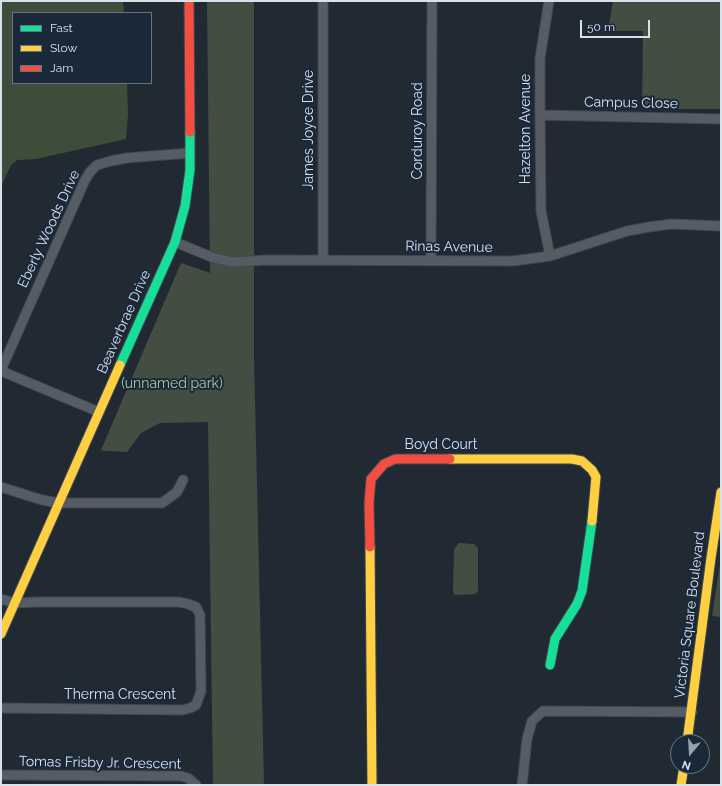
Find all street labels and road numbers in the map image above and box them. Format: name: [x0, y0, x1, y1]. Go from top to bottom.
street label: James Joyce Drive: [301, 70, 317, 190]
street label: Hazelton Avenue: [518, 74, 534, 184]
street label: Corduroy Road: [410, 82, 426, 180]
street label: Campus Close: [584, 94, 678, 112]
street label: Eberly Woods Drive: [14, 168, 84, 290]
street label: Rinas Avenue: [405, 238, 493, 256]
street label: Beaverbrae Drive: [94, 268, 154, 376]
street label: Boyd Court: [405, 437, 477, 453]
street label: Victoria Square Boulevard: [671, 531, 709, 699]
street label: Therma Crescent: [64, 687, 176, 703]
street label: Tomas Frisby Jr. Crescent: [19, 753, 181, 773]

